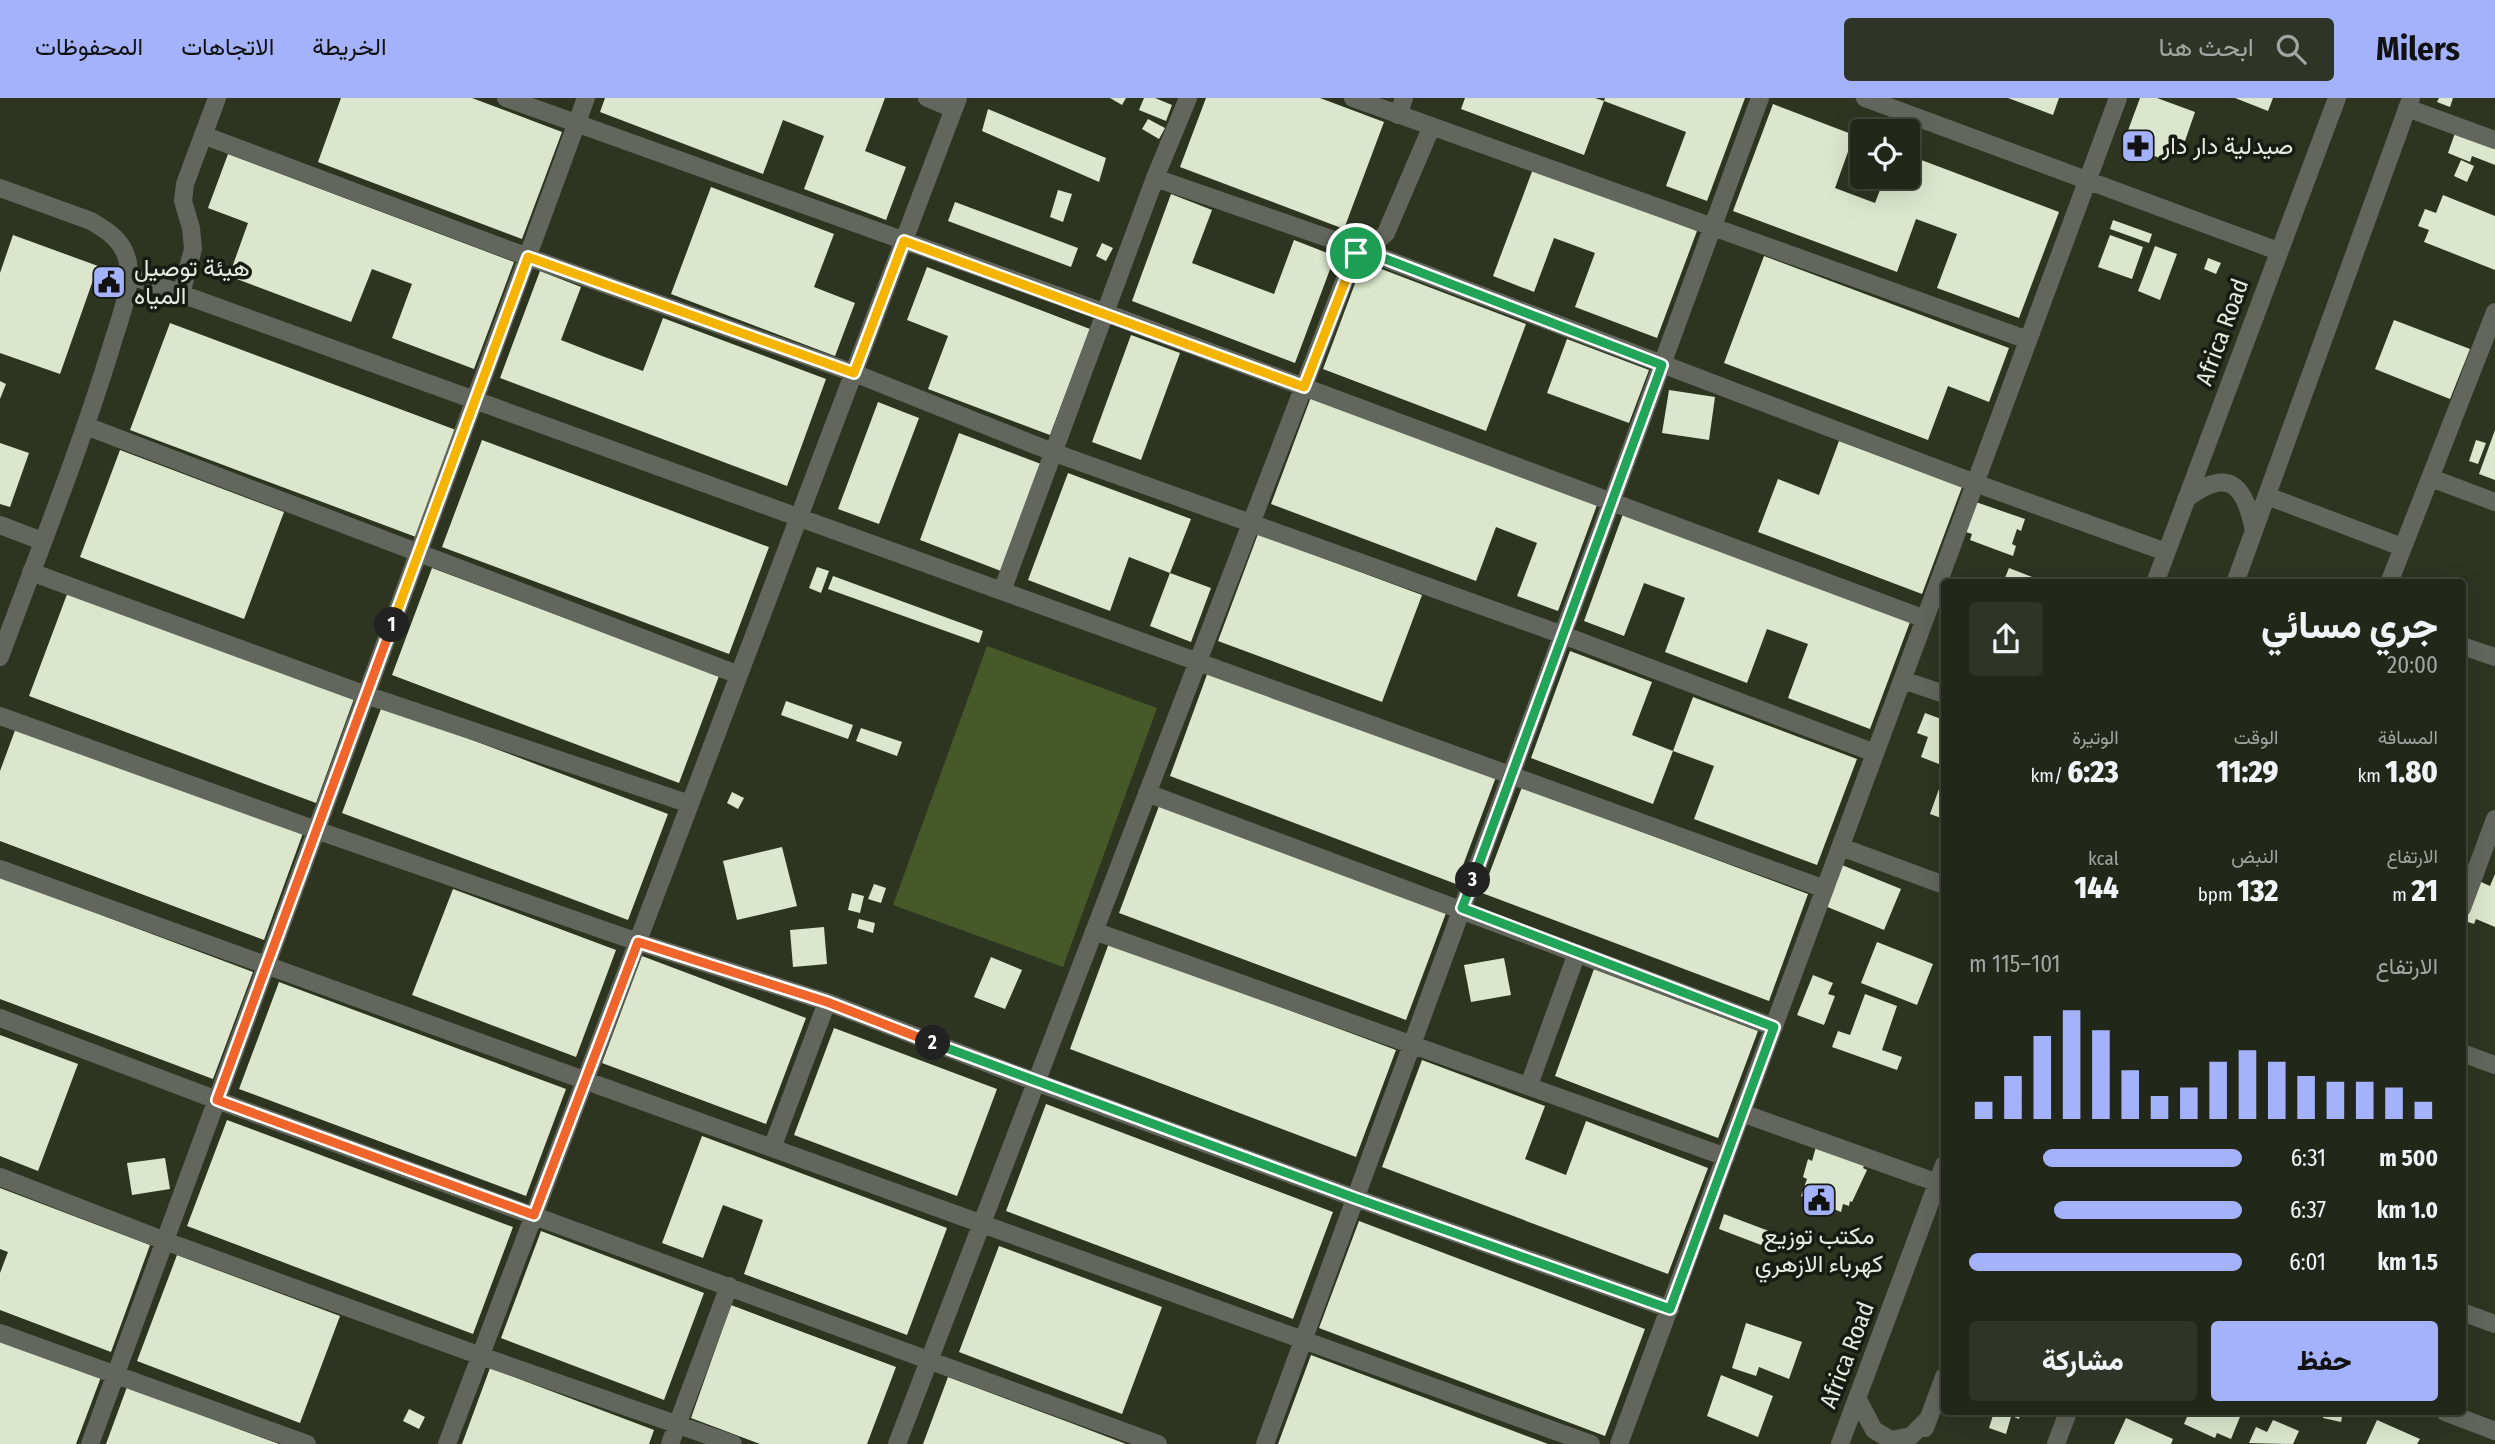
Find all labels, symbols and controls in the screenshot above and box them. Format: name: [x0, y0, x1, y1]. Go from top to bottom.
search box: [1844, 18, 2334, 81]
text: Milers: [2376, 29, 2460, 69]
icon: search: [2272, 30, 2310, 68]
text: ابحث هنا: [2159, 32, 2254, 63]
text: المحفوظات: [35, 33, 143, 61]
text: الاتجاهات: [181, 33, 274, 61]
text: الخريطة: [312, 33, 387, 61]
map controls: [1850, 119, 1920, 189]
button: locate: [1850, 119, 1920, 189]
pharmacy icon: صيدلية دار دار: [2119, 127, 2157, 165]
place label: صيدلية دار دار: [2161, 132, 2293, 161]
pin: [1326, 223, 1386, 283]
icon: arrive: [1337, 234, 1375, 272]
place label: هيئة توصيل المياه: [134, 254, 250, 310]
public building icon: هيئة توصيل المياه: [90, 263, 128, 301]
street label: Africa Road: [2190, 275, 2254, 389]
button: share: [1969, 602, 2043, 676]
text: جري مسائي: [2261, 602, 2438, 648]
pin: 1: [374, 608, 410, 642]
text: 1: [387, 613, 396, 636]
text: 20:00: [2387, 651, 2438, 679]
text: الوتيرة: [2072, 726, 2119, 749]
text: الوقت: [2234, 726, 2278, 749]
text: المسافة: [2378, 726, 2438, 749]
text: 6:23: [2067, 754, 2119, 790]
text: 11:29: [2216, 754, 2278, 790]
text: 1.80: [2385, 754, 2438, 790]
text: /km: [2030, 764, 2067, 787]
text: km: [2357, 764, 2385, 787]
text: النبض: [2231, 845, 2278, 868]
text: الارتفاع: [2386, 845, 2438, 868]
text: kcal: [2088, 847, 2119, 870]
pin: 3: [1456, 862, 1490, 898]
text: 3: [1468, 868, 1477, 891]
text: 144: [2074, 870, 2119, 906]
text: 132: [2237, 873, 2278, 909]
text: 21: [2411, 873, 2438, 909]
text: bpm: [2198, 883, 2237, 906]
text: m: [2392, 883, 2411, 906]
text: 101–115 m: [1969, 950, 2061, 978]
text: الارتفاع: [2376, 952, 2438, 980]
pin: 2: [916, 1026, 950, 1060]
text: 2: [928, 1031, 937, 1054]
text: 6:31: [2291, 1144, 2326, 1172]
text: 500 m: [2379, 1144, 2438, 1172]
public building icon: مكتب توزيع كهرباء الازهري: [1800, 1181, 1838, 1219]
text: 6:37: [2290, 1196, 2326, 1224]
text: 1.0 km: [2377, 1196, 2438, 1224]
place label: مكتب توزيع كهرباء الازهري: [1755, 1222, 1883, 1283]
text: 6:01: [2289, 1248, 2326, 1276]
text: 1.5 km: [2377, 1248, 2438, 1276]
street label: Africa Road: [1814, 1298, 1880, 1412]
button: مشاركة: [1969, 1321, 2197, 1401]
button: حفظ: [2211, 1321, 2438, 1401]

